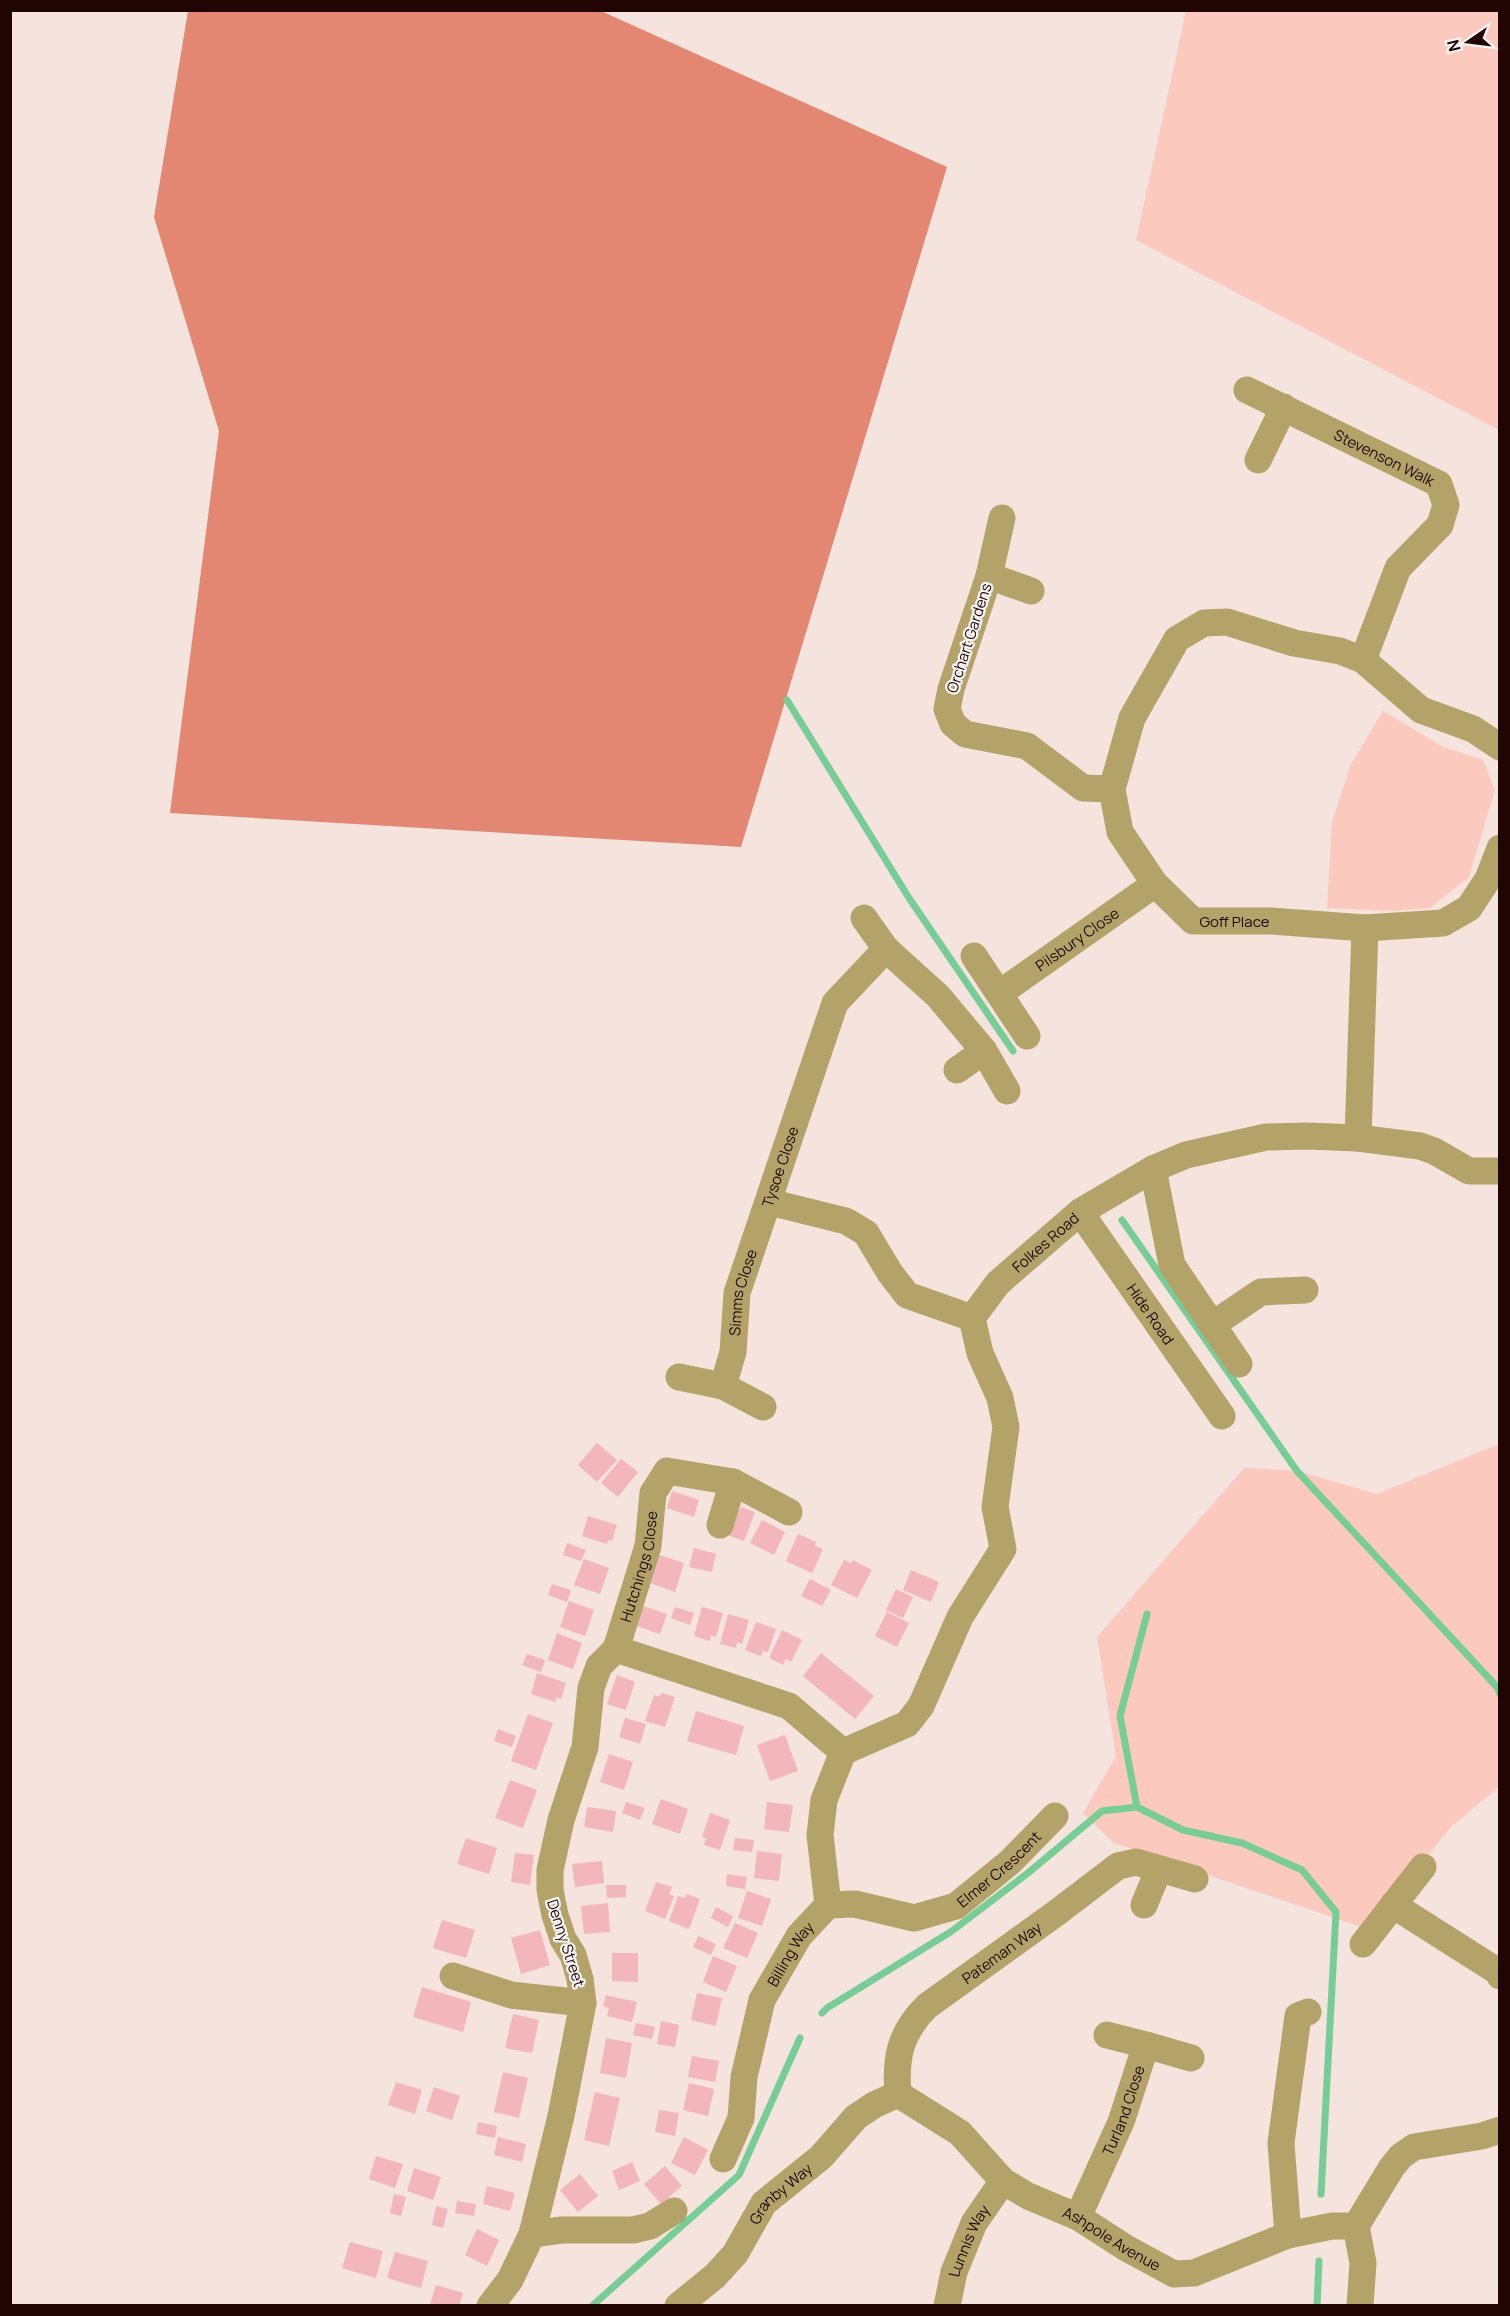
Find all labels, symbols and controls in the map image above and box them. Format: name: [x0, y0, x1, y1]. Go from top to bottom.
north arrow: [1438, 12, 1498, 72]
text: N: [1441, 37, 1466, 54]
street label: Stevenson Walk: [1331, 424, 1439, 491]
street label: Orchart Gardens: [941, 580, 997, 696]
street label: Pilsbury Close: [1031, 902, 1123, 976]
street label: Goff Place: [1199, 911, 1270, 932]
street label: Tysoe Close: [756, 1123, 803, 1210]
street label: Folkes Road: [1007, 1207, 1083, 1277]
street label: Simms Close: [724, 1246, 762, 1337]
street label: Hide Road: [1122, 1279, 1179, 1349]
street label: Hutchings Close: [615, 1510, 662, 1625]
street label: Elmer Crescent: [952, 1826, 1046, 1912]
street label: Denny Street: [542, 1896, 590, 1990]
street label: Billing Way: [762, 1917, 818, 1990]
street label: Pateman Way: [957, 1917, 1046, 1988]
street label: Turland Close: [1097, 2062, 1149, 2159]
street label: Granby Way: [744, 2158, 816, 2228]
street label: Lunnis Way: [943, 2200, 994, 2279]
street label: Ashpole Avenue: [1060, 2201, 1165, 2276]

